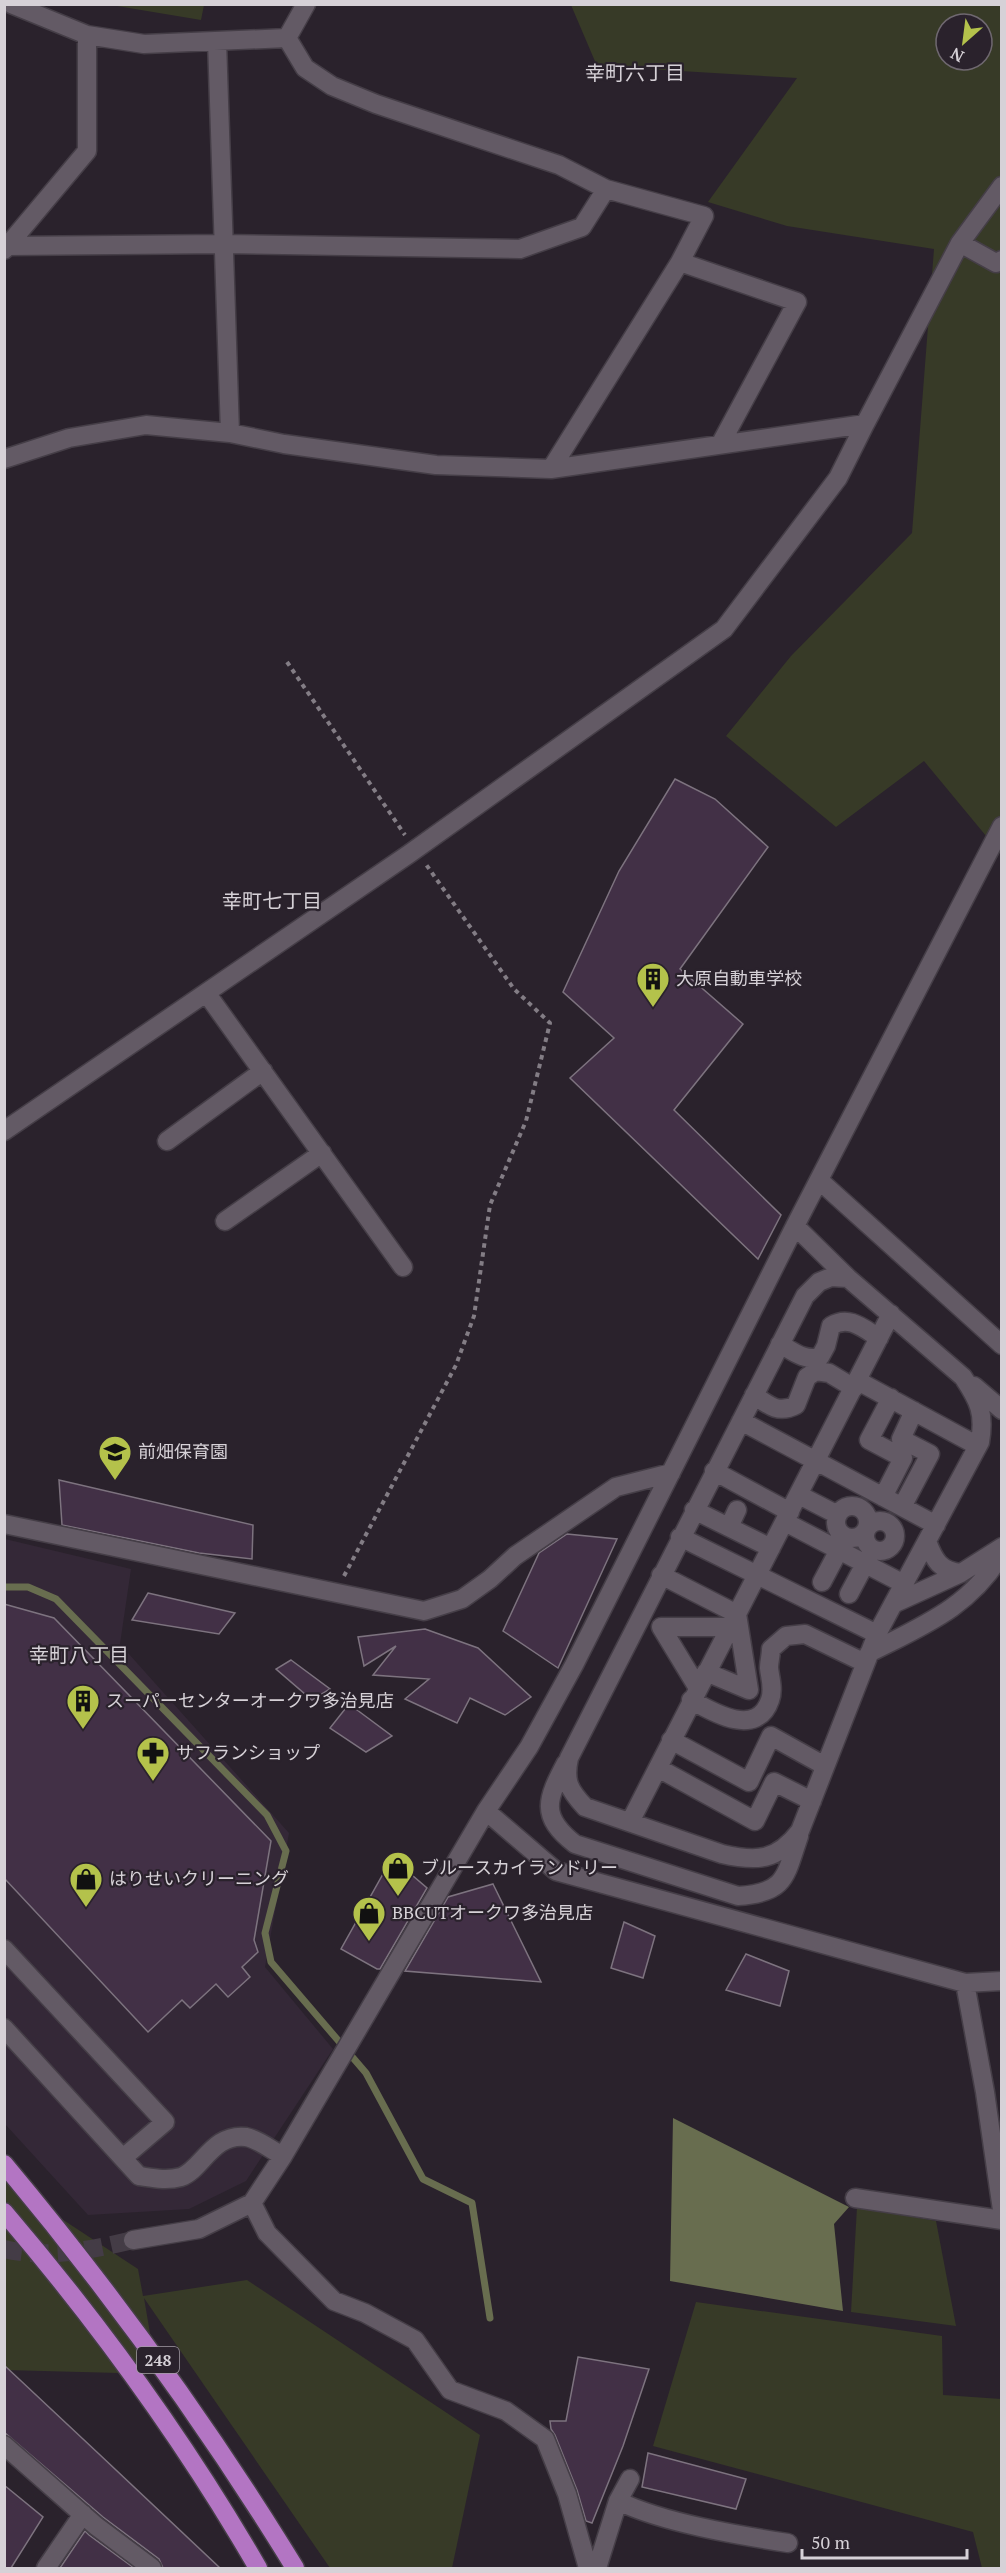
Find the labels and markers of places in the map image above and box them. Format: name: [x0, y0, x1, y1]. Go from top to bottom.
building icon: 大原自動車学校: [635, 961, 671, 1008]
place label: 大原自動車学校: [676, 966, 802, 990]
school or university icon: 前畑保育園: [97, 1434, 133, 1481]
place label: 前畑保育園: [138, 1439, 228, 1463]
building icon: スーパーセンターオークワ多治見店: [65, 1683, 101, 1730]
place label: スーパーセンターオークワ多治見店: [106, 1688, 394, 1712]
pharmacy icon: サフランショップ: [135, 1735, 171, 1782]
place label: サフランショップ: [176, 1740, 320, 1764]
shop icon: ブルースカイランドリー: [380, 1850, 416, 1897]
place label: ブルースカイランドリー: [421, 1855, 618, 1879]
shop icon: はりせいクリーニング: [68, 1861, 104, 1908]
place label: はりせいクリーニング: [109, 1866, 289, 1890]
shop icon: BBCUTオークワ多治見店: [351, 1895, 387, 1942]
place label: BBCUTオークワ多治見店: [392, 1900, 593, 1924]

